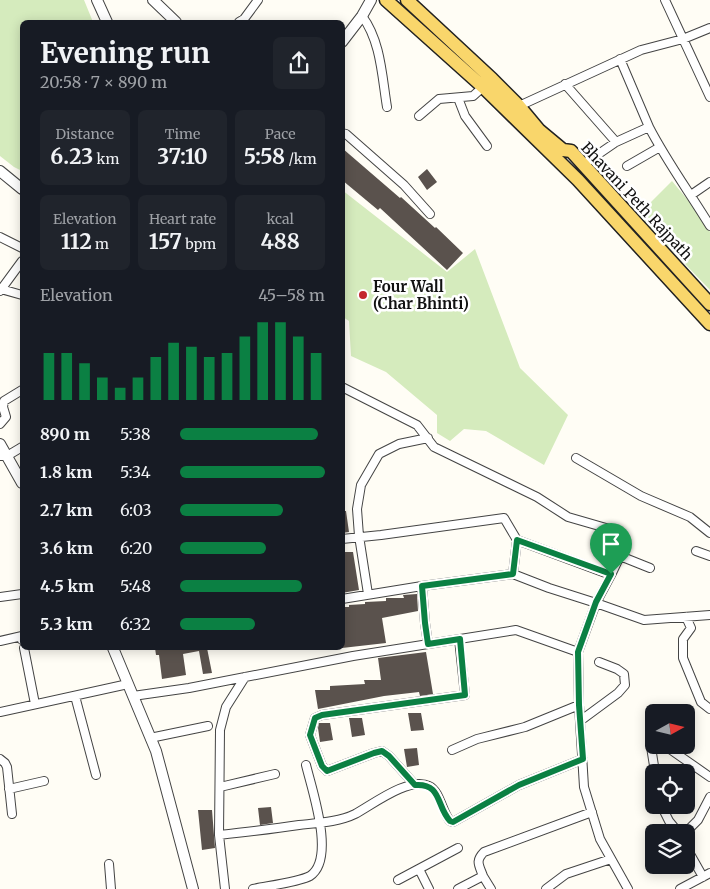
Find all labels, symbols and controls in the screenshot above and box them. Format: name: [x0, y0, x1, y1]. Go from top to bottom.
text: Evening run: [40, 35, 210, 71]
button: share: [273, 37, 325, 89]
text: 20:58 · 7 × 890 m: [40, 72, 167, 92]
text: Distance: [56, 125, 114, 143]
text: Time: [165, 125, 200, 143]
text: Pace: [265, 125, 295, 143]
street label: Bhavani Peth Rajpath: [577, 138, 697, 264]
text: 6.23: [50, 143, 93, 170]
text: 37:10: [157, 143, 208, 170]
text: 5:58: [244, 143, 285, 170]
text: km: [93, 150, 119, 168]
text: /km: [285, 150, 317, 168]
text: Elevation: [53, 210, 117, 228]
text: Heart rate: [149, 210, 216, 228]
text: kcal: [266, 210, 294, 228]
text: 112: [61, 228, 92, 255]
text: 157: [149, 228, 182, 255]
text: 488: [261, 228, 300, 255]
text: m: [92, 235, 109, 253]
text: bpm: [182, 235, 216, 253]
place label: Four Wall (Char Bhinti): [373, 277, 469, 313]
text: Elevation: [40, 285, 113, 305]
text: 45–58 m: [258, 285, 325, 305]
marker: Four Wall (Char Bhinti): [357, 289, 369, 301]
text: 890 m: [40, 424, 90, 444]
text: 5:38: [120, 424, 150, 444]
text: 1.8 km: [40, 462, 92, 482]
text: 5:34: [120, 462, 151, 482]
text: 2.7 km: [40, 500, 93, 520]
text: 6:03: [120, 500, 152, 520]
pin: [590, 523, 632, 574]
icon: arrive: [597, 530, 625, 558]
text: 3.6 km: [40, 538, 93, 558]
text: 6:20: [120, 538, 152, 558]
text: 4.5 km: [40, 576, 94, 596]
text: 5:48: [120, 576, 151, 596]
text: 5.3 km: [40, 614, 93, 634]
text: 6:32: [120, 614, 151, 634]
north arrow: [645, 704, 695, 754]
map controls: [645, 704, 695, 874]
button: locate: [645, 764, 695, 814]
button: layers: [645, 824, 695, 874]

